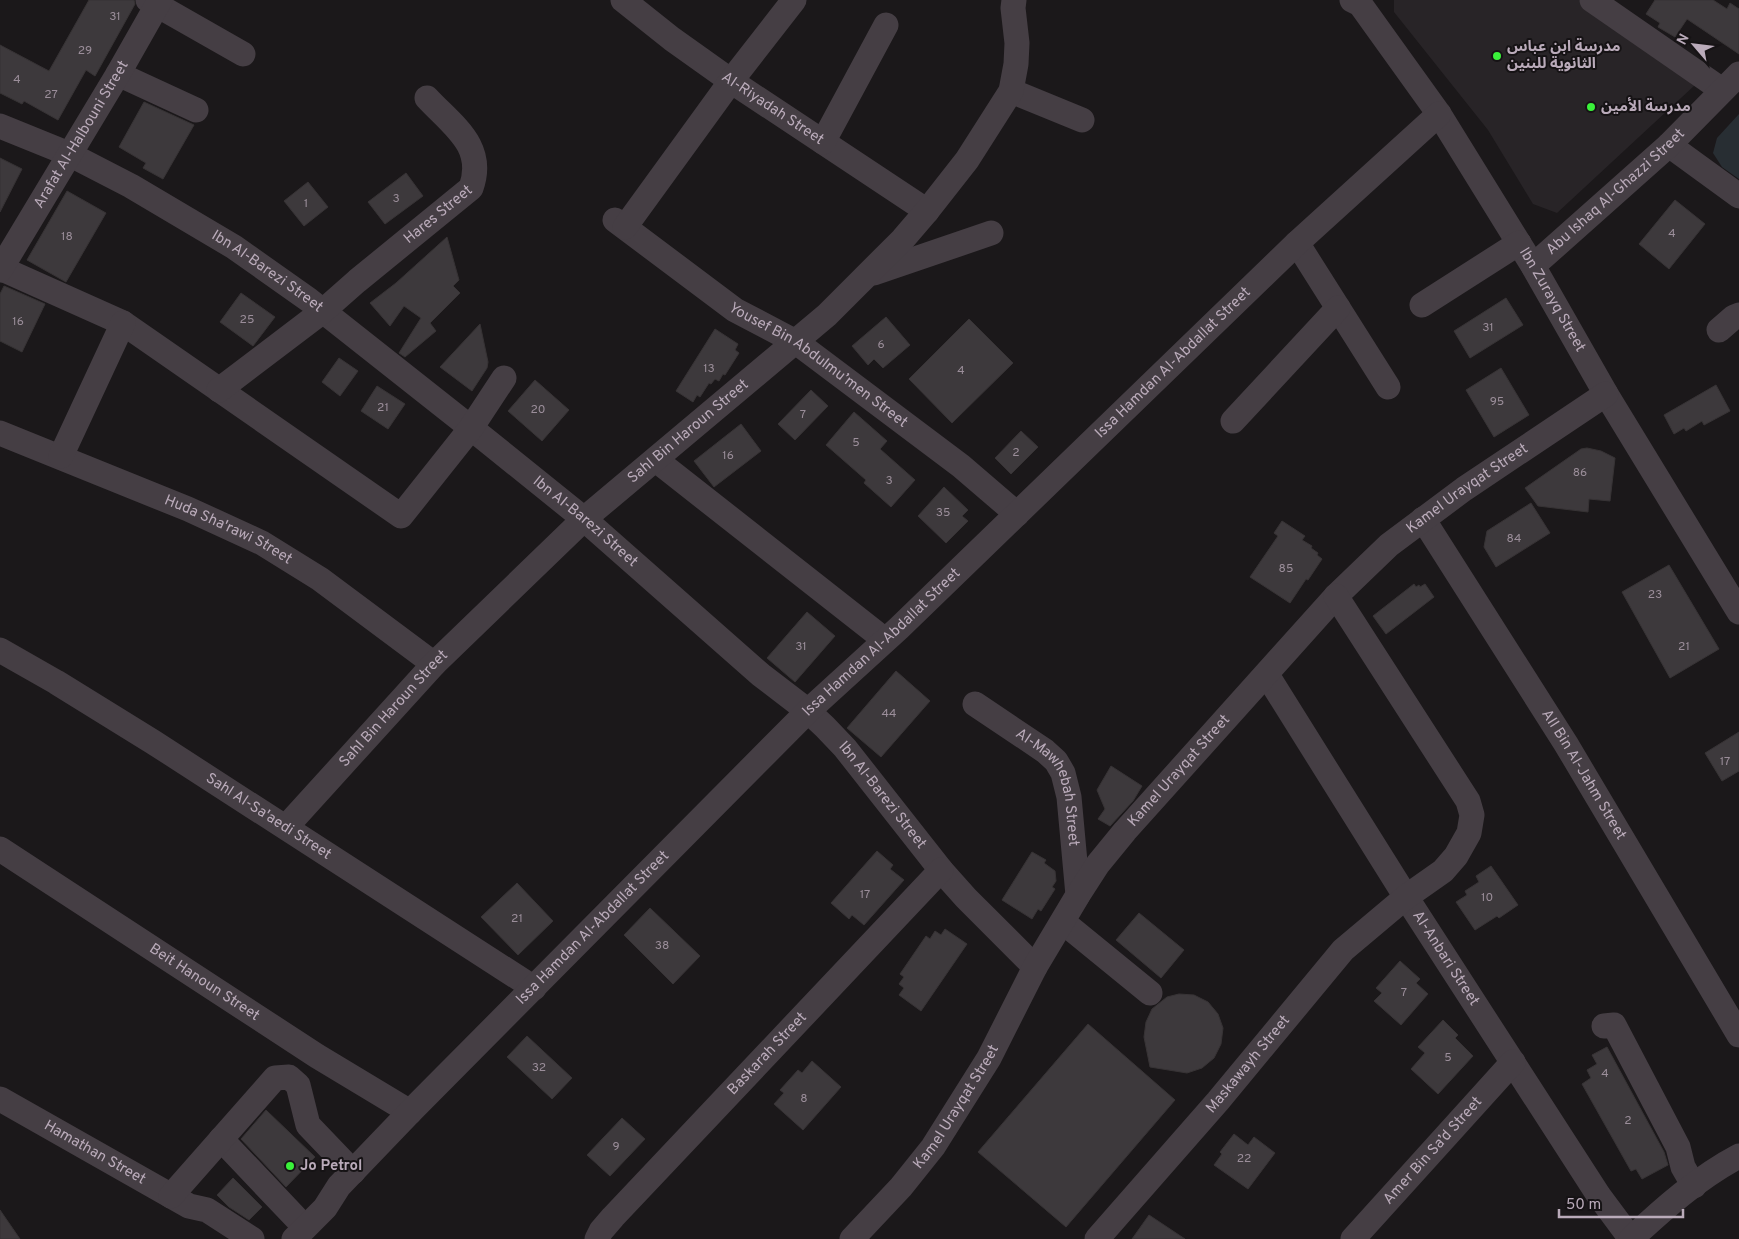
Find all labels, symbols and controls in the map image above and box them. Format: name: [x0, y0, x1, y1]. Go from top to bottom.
house number: 31: [109, 9, 121, 25]
north arrow: [1669, 20, 1719, 70]
text: N: [1674, 31, 1694, 48]
place label: مدرسة ابن عباس الثانوية للبنين: [1507, 37, 1620, 74]
house number: 29: [78, 43, 92, 59]
marker: مدرسة ابن عباس الثانوية للبنين: [1491, 50, 1503, 62]
street label: Arafat Al-Halbouni Street: [30, 57, 133, 212]
street label: Al-Riyadah Street: [718, 68, 828, 149]
house number: 4: [13, 72, 21, 88]
house number: 27: [44, 87, 58, 103]
place label: مدرسة الأمين: [1601, 97, 1691, 117]
marker: مدرسة الأمين: [1585, 101, 1597, 113]
street label: Abu Ishaq Al-Ghazzi Street: [1542, 125, 1689, 259]
street label: Hares Street: [400, 181, 477, 248]
house number: 3: [392, 191, 400, 207]
house number: 1: [304, 196, 308, 212]
street label: Ibn Al-Barezi Street: [208, 226, 327, 317]
house number: 4: [1668, 226, 1676, 242]
house number: 18: [61, 229, 73, 245]
street label: Ibn Zurayq Street: [1514, 244, 1590, 356]
street label: Issa Hamdan Al-Abdallat Street: [1091, 283, 1255, 442]
street label: Yousef Bin Abdulmu’men Street: [725, 299, 911, 432]
house number: 25: [240, 312, 254, 328]
house number: 16: [12, 314, 24, 330]
house number: 31: [1482, 320, 1494, 336]
house number: 6: [877, 337, 885, 353]
house number: 13: [703, 361, 715, 377]
house number: 4: [957, 363, 965, 379]
street label: Sahl Bin Haroun Street: [624, 375, 753, 488]
house number: 95: [1490, 394, 1504, 410]
house number: 21: [377, 400, 389, 416]
house number: 20: [530, 402, 546, 418]
house number: 7: [800, 407, 806, 423]
house number: 5: [852, 435, 860, 451]
street label: Kamel Urayqat Street: [1403, 439, 1532, 538]
house number: 2: [1012, 445, 1020, 461]
house number: 16: [722, 448, 734, 464]
house number: 86: [1573, 465, 1587, 481]
street label: Ibn Al-Barezi Street: [529, 472, 642, 571]
house number: 3: [885, 473, 893, 489]
street label: Huda Sha'rawi Street: [161, 491, 296, 569]
house number: 35: [936, 505, 950, 521]
house number: 84: [1507, 531, 1521, 547]
house number: 85: [1279, 561, 1293, 577]
street label: Issa Hamdan Al-Abdallat Street: [798, 564, 965, 721]
house number: 23: [1648, 587, 1662, 603]
house number: 31: [795, 639, 807, 655]
house number: 21: [1678, 639, 1690, 655]
street label: Sahl Bin Haroun Street: [335, 646, 452, 771]
house number: 44: [882, 706, 896, 722]
street label: AlI Bin Al-Jahm Street: [1537, 706, 1630, 843]
street label: Kamel Urayqat Street: [1124, 711, 1234, 831]
street label: Al-Mawhebah Street: [1012, 724, 1083, 847]
street label: Ibn Al-Barezi Street: [834, 737, 930, 853]
house number: 17: [1720, 754, 1730, 770]
street label: Sahl Al-Sa'aedi Street: [202, 769, 335, 864]
street label: Issa Hamdan Al-Abdallat Street: [512, 847, 673, 1009]
house number: 17: [860, 887, 870, 903]
house number: 10: [1481, 890, 1493, 906]
street label: Al-Anbari Street: [1408, 907, 1483, 1010]
house number: 21: [511, 911, 523, 927]
house number: 38: [655, 938, 669, 954]
street label: Beit Hanoun Street: [145, 939, 263, 1025]
house number: 7: [1401, 985, 1407, 1001]
street label: Baskarah Street: [724, 1008, 811, 1099]
street label: Maskawayh Street: [1202, 1012, 1294, 1117]
street label: Kamel Urayqat Street: [909, 1042, 1004, 1173]
house number: 5: [1444, 1050, 1452, 1066]
house number: 32: [532, 1060, 546, 1076]
house number: 4: [1601, 1066, 1609, 1082]
house number: 8: [800, 1091, 808, 1107]
street label: Amer Bin Sa’d Street: [1379, 1093, 1486, 1209]
house number: 2: [1624, 1113, 1632, 1129]
street label: Hamathan Street: [41, 1116, 149, 1189]
house number: 9: [612, 1139, 620, 1155]
house number: 22: [1237, 1151, 1251, 1167]
place label: Jo Petrol: [300, 1157, 362, 1176]
marker: Jo Petrol: [284, 1160, 296, 1172]
scale bar: [1559, 1186, 1683, 1218]
text: 50 m: [1566, 1196, 1601, 1215]

